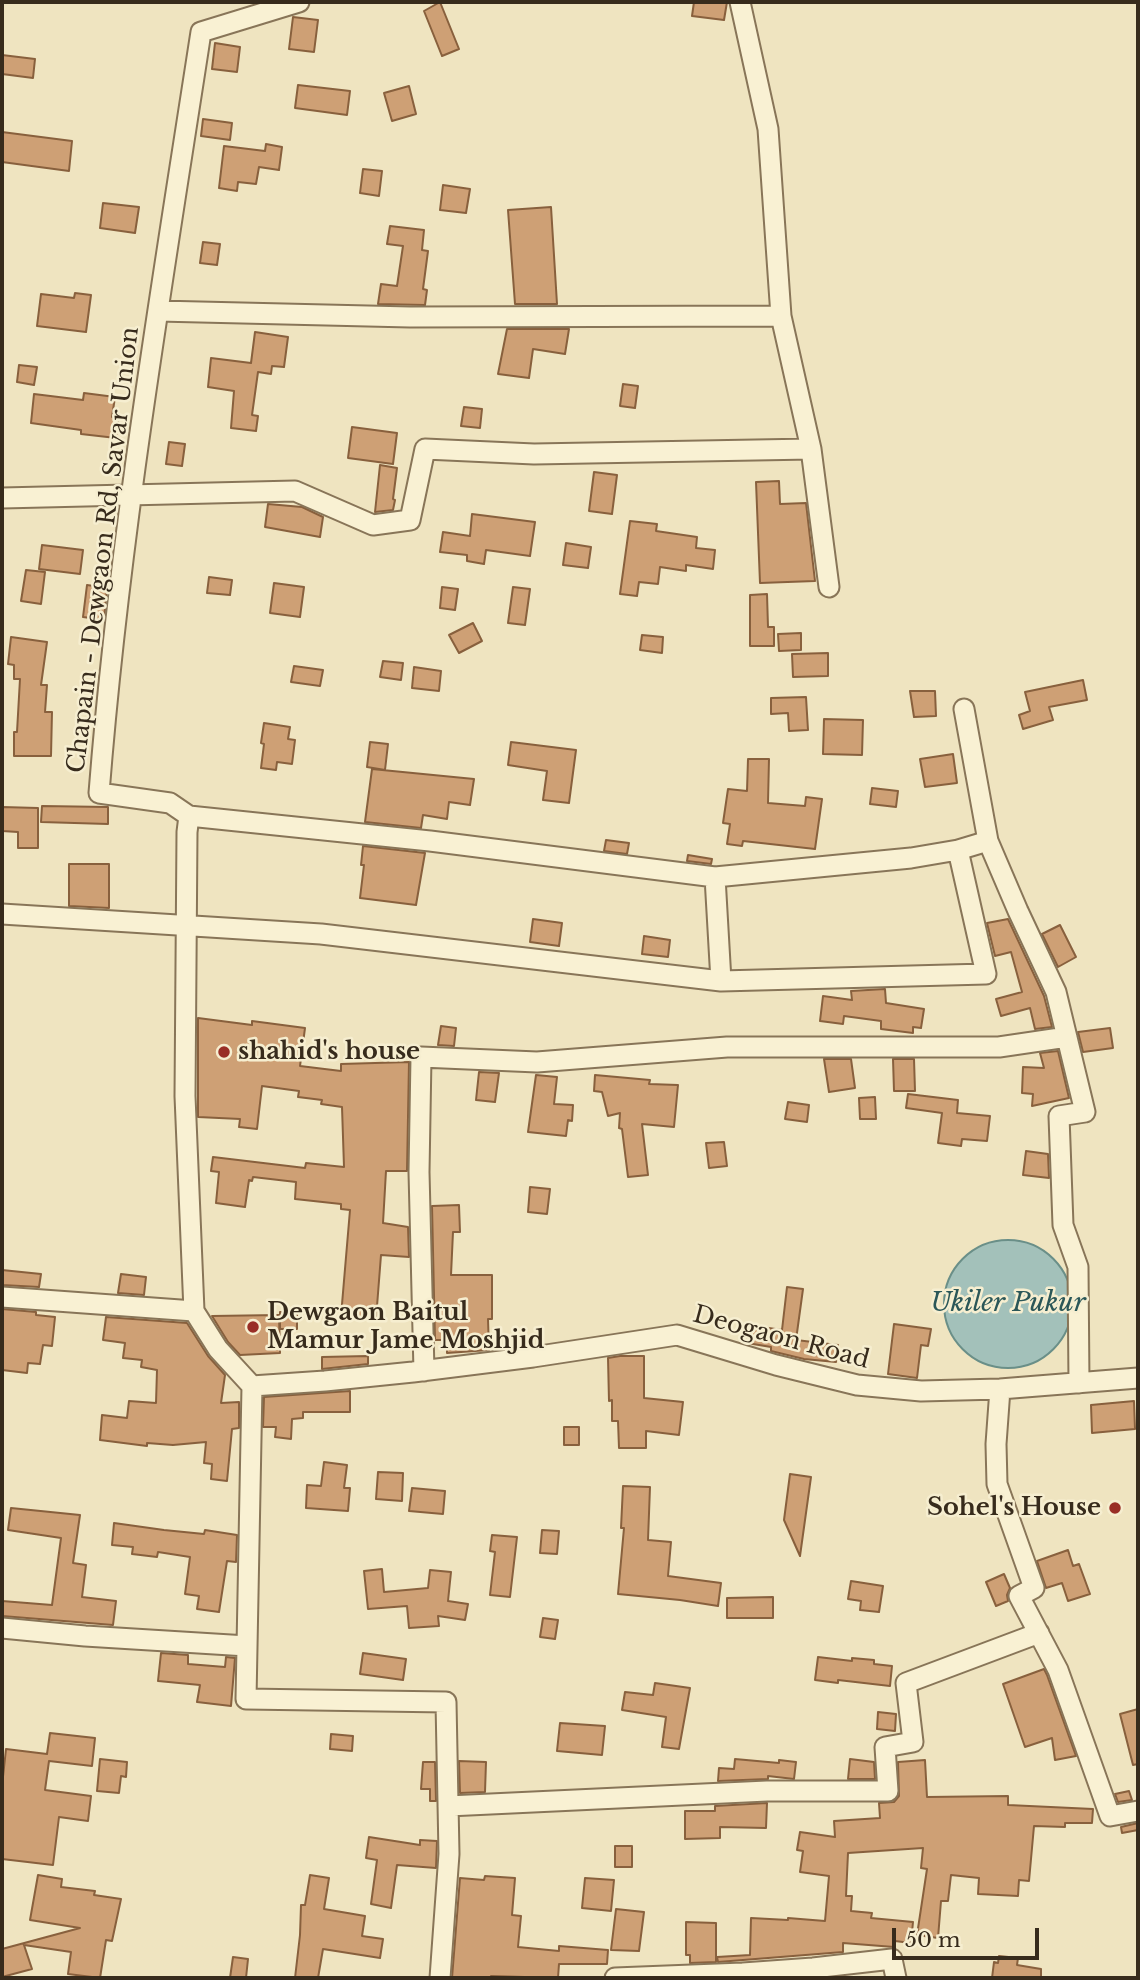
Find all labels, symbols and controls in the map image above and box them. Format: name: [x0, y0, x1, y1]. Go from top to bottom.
street label: Chapain - Dewgaon Rd, Savar Union: [62, 325, 146, 775]
place label: shahid's house: [238, 1038, 420, 1066]
marker: shahid's house: [216, 1044, 232, 1060]
water label: Ukiler Pukur: [930, 1288, 1086, 1320]
place label: Dewgaon Baitul Mamur Jame Moshjid: [267, 1299, 544, 1355]
street label: Deogaon Road: [690, 1301, 872, 1375]
marker: Dewgaon Baitul Mamur Jame Moshjid: [245, 1319, 261, 1335]
place label: Sohel's House: [927, 1494, 1101, 1522]
marker: Sohel's House: [1107, 1500, 1123, 1516]
scale bar: [895, 1913, 1042, 1957]
text: 50 m: [905, 1927, 960, 1953]

